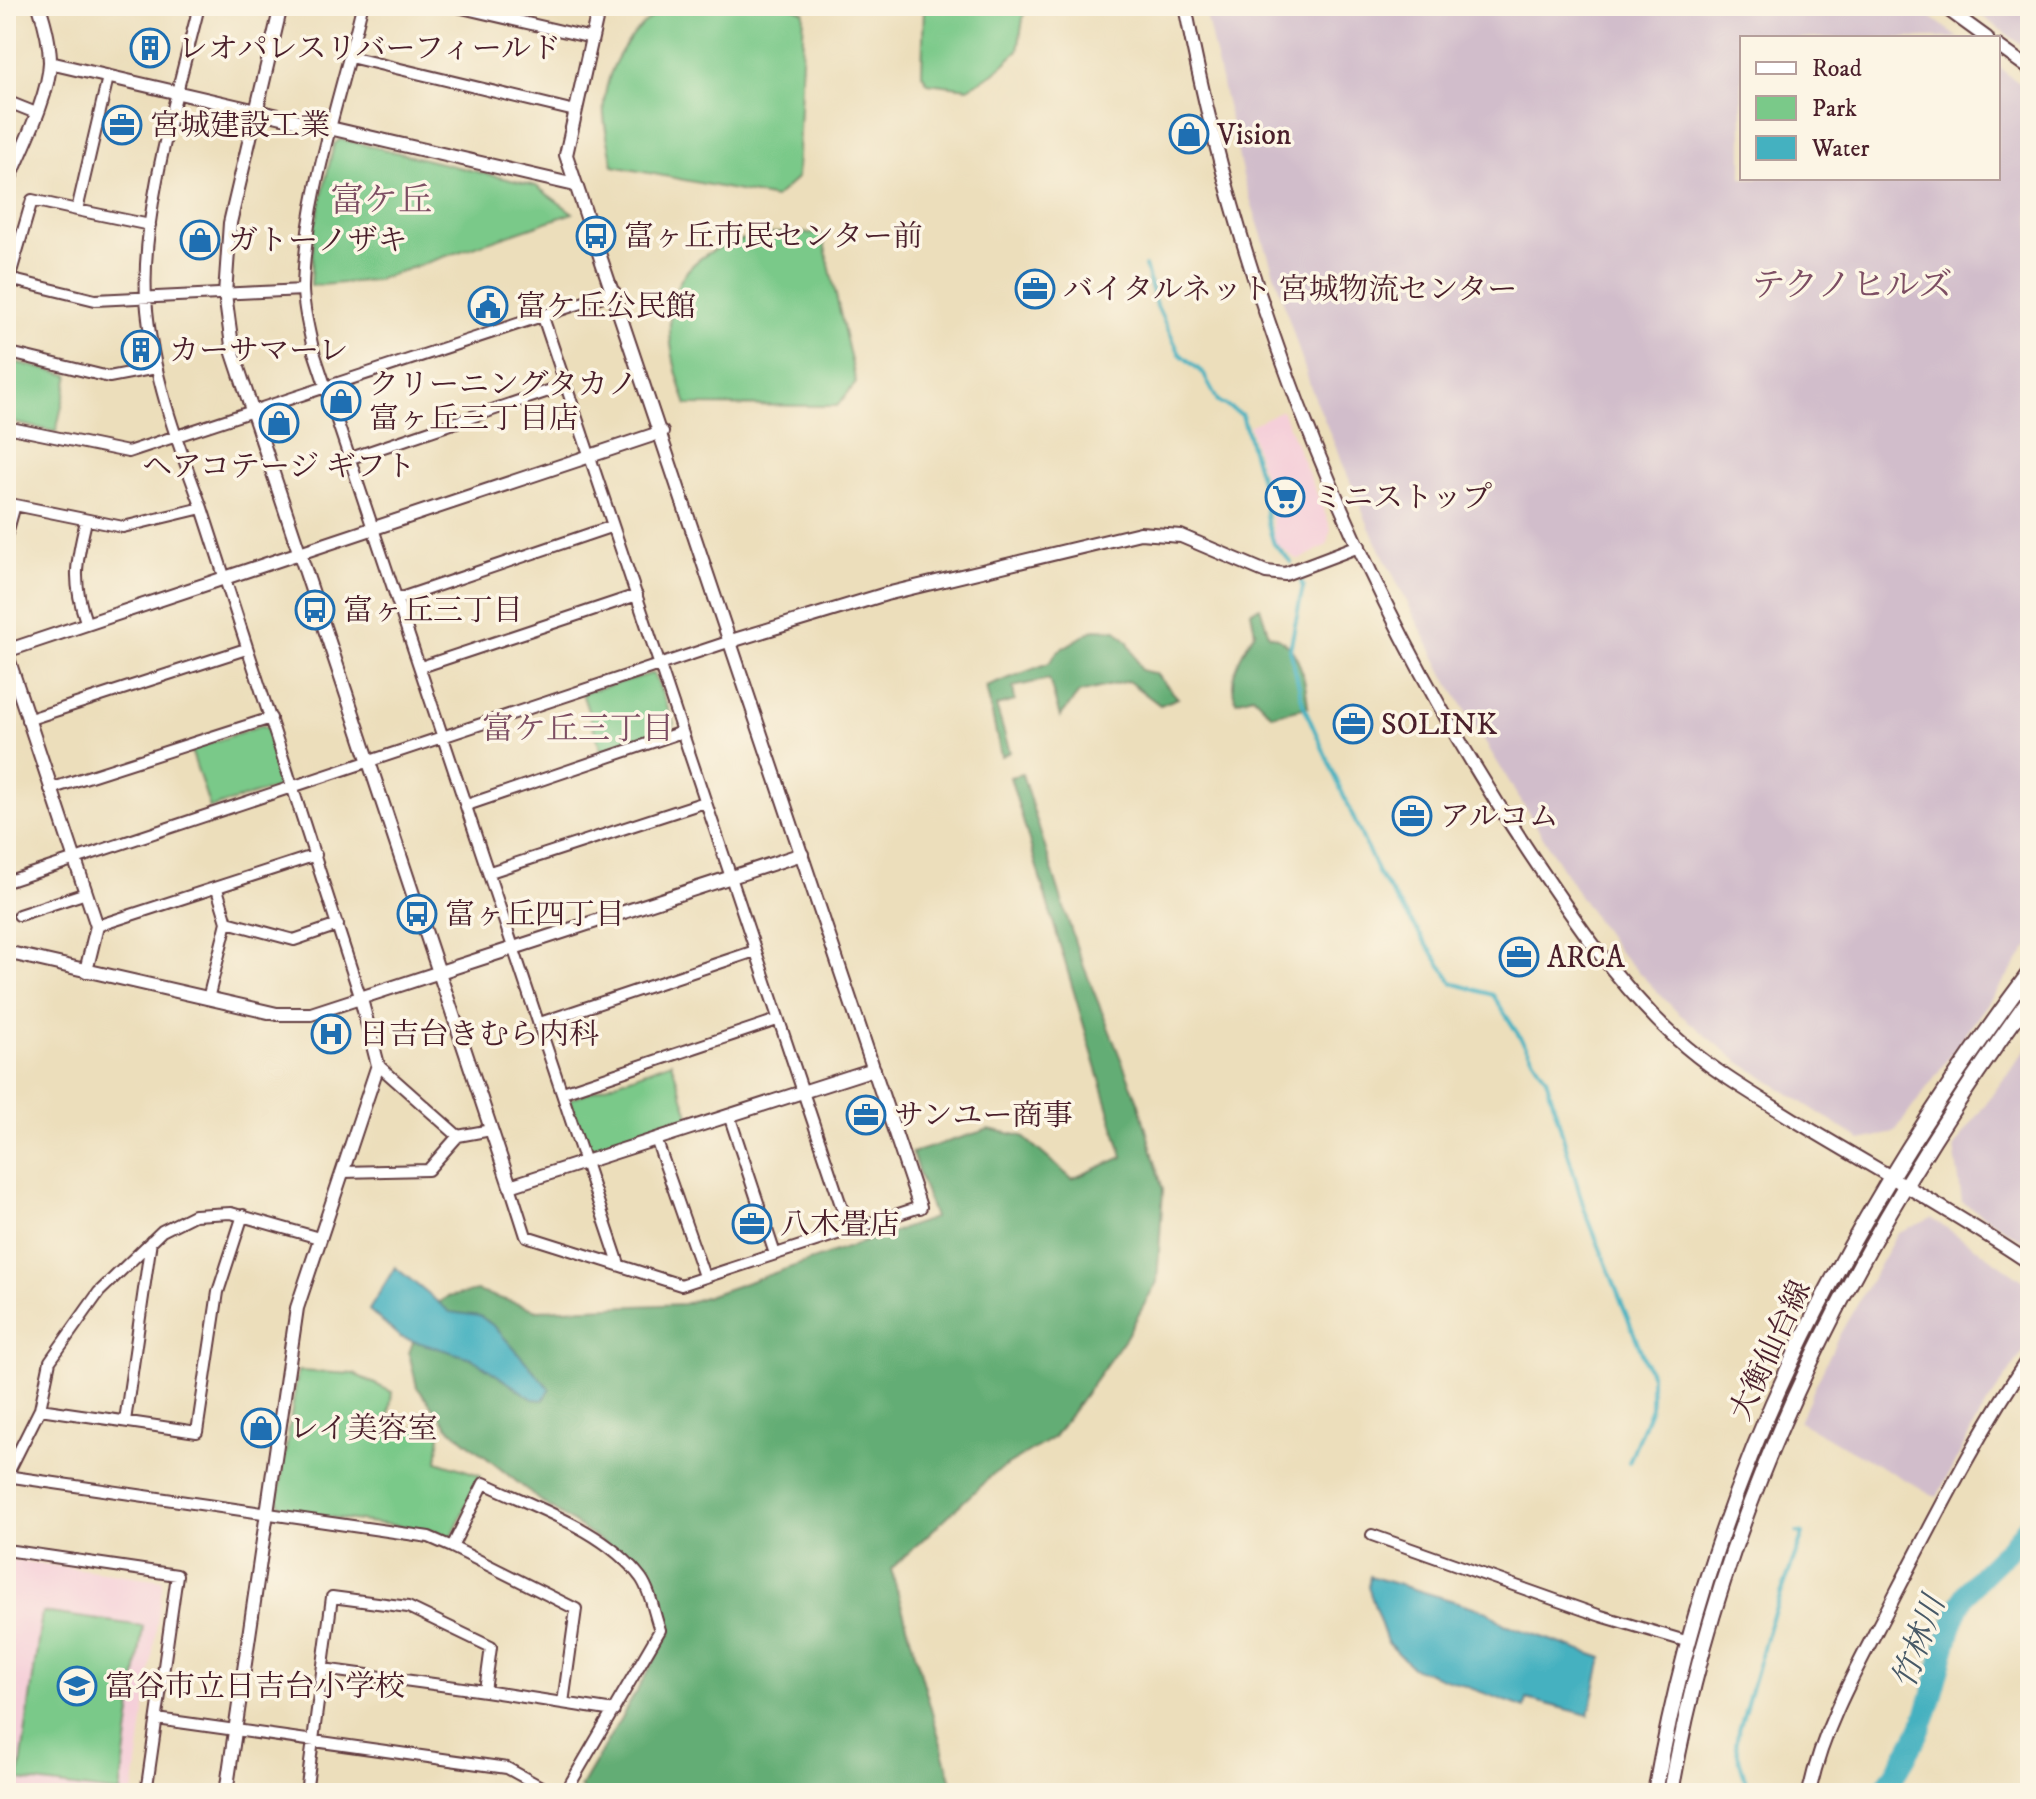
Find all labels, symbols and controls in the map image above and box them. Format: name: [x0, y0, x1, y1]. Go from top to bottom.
building icon: レオパレスリバーフィールド: [129, 27, 171, 69]
place label: レオパレスリバーフィールド: [178, 31, 561, 68]
legend: [1740, 36, 2000, 180]
text: Road: [1812, 54, 1862, 84]
text: Park: [1812, 94, 1857, 124]
office icon: 宮城建設工業: [101, 104, 143, 146]
place label: 宮城建設工業: [150, 108, 330, 145]
shop icon: Vision: [1168, 113, 1210, 155]
place label: Vision: [1216, 117, 1292, 154]
text: Water: [1811, 134, 1869, 164]
district label: 富ケ丘: [330, 180, 432, 222]
bus stop icon: 富ヶ丘市民センター前: [575, 215, 617, 257]
shop icon: ガトーノザキ: [179, 219, 221, 261]
place label: 富ヶ丘市民センター前: [624, 219, 923, 256]
place label: ガトーノザキ: [228, 223, 407, 260]
district label: テクノヒルズ: [1752, 265, 1952, 307]
office icon: バイタルネット 宮城物流センター: [1014, 268, 1056, 310]
place label: バイタルネット 宮城物流センター: [1063, 272, 1517, 309]
public building icon: 富ケ丘公民館: [467, 285, 509, 327]
place label: 富ケ丘公民館: [516, 289, 696, 326]
building icon: カーサマーレ: [120, 329, 162, 371]
place label: カーサマーレ: [169, 333, 348, 370]
place label: クリーニングタカノ 富ヶ丘三丁目店: [369, 367, 638, 438]
shop icon: クリーニングタカノ 富ヶ丘三丁目店: [320, 380, 362, 422]
shop icon: ヘアコテージ ギフト: [258, 402, 300, 444]
place label: ヘアコテージ ギフト: [142, 449, 416, 486]
supermarket icon: ミニストップ: [1264, 476, 1306, 518]
place label: ミニストップ: [1313, 480, 1492, 517]
bus stop icon: 富ヶ丘三丁目: [294, 589, 336, 631]
place label: 富ヶ丘三丁目: [343, 593, 523, 630]
office icon: SOLINK: [1332, 703, 1374, 745]
place label: SOLINK: [1381, 707, 1497, 744]
district label: 富ケ丘三丁目: [482, 710, 674, 750]
office icon: アルコム: [1391, 795, 1433, 837]
place label: アルコム: [1440, 799, 1559, 836]
bus stop icon: 富ヶ丘四丁目: [396, 893, 438, 935]
place label: 富ヶ丘四丁目: [445, 897, 625, 934]
office icon: ARCA: [1498, 936, 1540, 978]
place label: ARCA: [1547, 940, 1626, 977]
hospital icon: 日吉台きむら内科: [310, 1013, 352, 1055]
place label: 日吉台きむら内科: [359, 1017, 599, 1054]
office icon: サンユー商事: [845, 1094, 887, 1136]
place label: サンユー商事: [894, 1098, 1073, 1135]
office icon: 八木畳店: [731, 1203, 773, 1245]
place label: 八木畳店: [780, 1207, 900, 1244]
street label: 大衡仙台線: [1723, 1275, 1820, 1426]
shop icon: レイ美容室: [240, 1407, 282, 1449]
place label: レイ美容室: [289, 1411, 438, 1448]
water label: 竹林川: [1885, 1588, 1956, 1695]
school or university icon: 富谷市立日吉台小学校: [56, 1665, 98, 1707]
place label: 富谷市立日吉台小学校: [105, 1669, 405, 1706]

